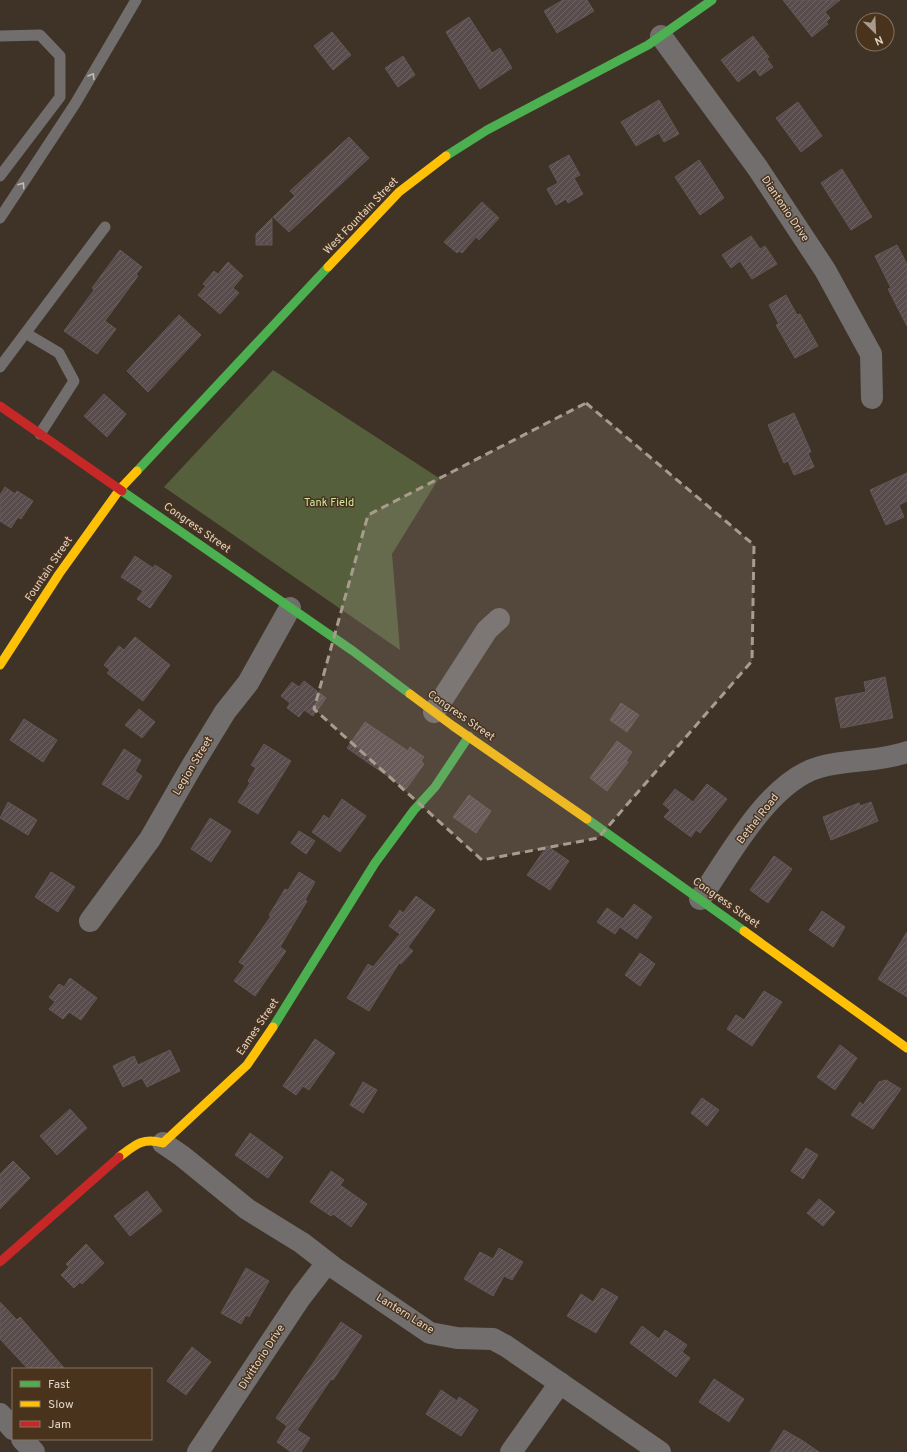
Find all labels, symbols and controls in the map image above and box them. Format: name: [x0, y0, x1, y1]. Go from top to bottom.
north arrow: [855, 12, 895, 52]
text: N: [872, 32, 885, 48]
one-way arrow: [87, 73, 94, 80]
street label: West Fountain Street: [321, 174, 401, 258]
street label: Diantonio Drive: [758, 174, 812, 245]
one-way arrow: [17, 182, 24, 189]
park label: Tank Field: [304, 496, 354, 510]
street label: Congress Street: [161, 500, 233, 556]
street label: Fountain Street: [22, 534, 76, 604]
street label: Congress Street: [425, 688, 497, 744]
street label: Legion Street: [170, 734, 216, 798]
street label: Bethel Road: [734, 791, 782, 847]
street label: Congress Street: [690, 875, 762, 931]
street label: Eames Street: [234, 996, 282, 1058]
street label: Lantern Lane: [373, 1291, 437, 1337]
street label: Divittorio Drive: [236, 1322, 288, 1392]
legend: [12, 1368, 152, 1440]
text: Fast: [48, 1377, 70, 1393]
text: Slow: [48, 1397, 74, 1413]
text: Jam: [48, 1417, 71, 1433]

